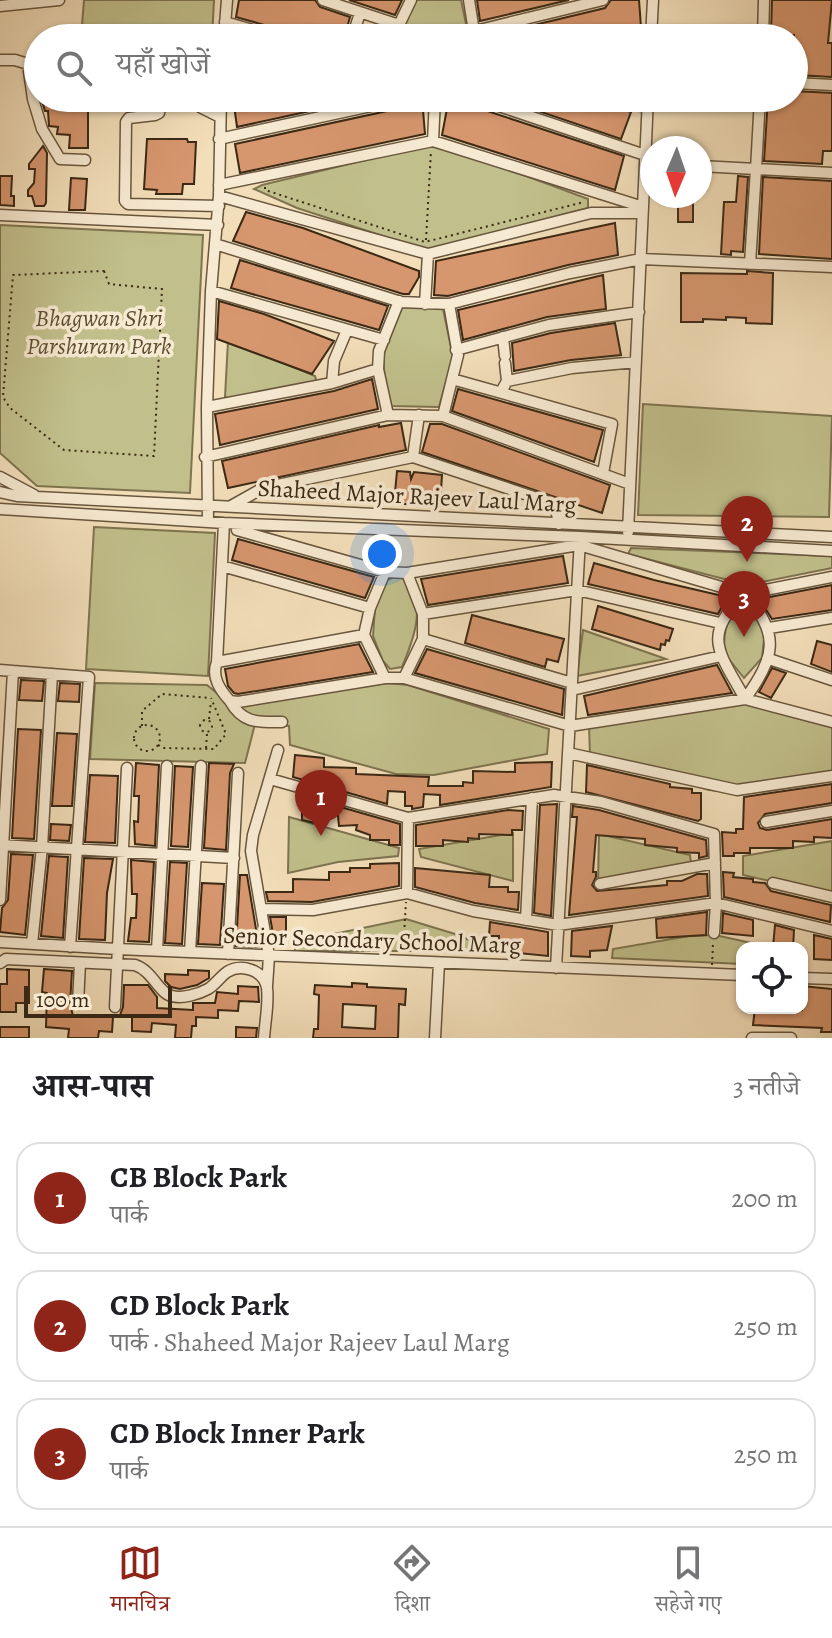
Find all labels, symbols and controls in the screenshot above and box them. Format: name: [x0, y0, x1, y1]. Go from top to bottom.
search box: [24, 24, 808, 112]
text: यहाँ खोजें: [116, 44, 210, 84]
icon: search: [52, 46, 96, 90]
north arrow: [640, 136, 712, 208]
park label: Bhagwan Shri Parshuram Park: [26, 302, 172, 362]
street label: Shaheed Major Rajeev Laul Marg: [257, 472, 577, 520]
pin: 2: [721, 496, 773, 562]
your location: [362, 534, 402, 574]
pin: 3: [718, 571, 770, 637]
pin: 1: [295, 770, 347, 836]
street label: Senior Secondary School Marg: [223, 919, 521, 961]
map controls: [736, 942, 808, 1014]
button: locate: [736, 942, 808, 1014]
scale bar: [24, 982, 172, 1018]
text: 100 m: [36, 985, 90, 1015]
text: आस-पास: [32, 1062, 152, 1109]
text: 3 नतीजे: [733, 1069, 800, 1104]
text: CB Block Park: [110, 1157, 287, 1197]
text: 1: [55, 1181, 65, 1216]
text: 200 m: [731, 1181, 798, 1216]
text: पार्क: [110, 1197, 148, 1232]
text: CD Block Park: [110, 1285, 289, 1325]
text: 2: [54, 1309, 66, 1344]
text: 250 m: [734, 1309, 798, 1344]
text: पार्क · Shaheed Major Rajeev Laul Marg: [110, 1325, 510, 1360]
text: CD Block Inner Park: [110, 1413, 365, 1453]
text: 3: [54, 1437, 66, 1472]
text: 250 m: [734, 1437, 798, 1472]
text: पार्क: [110, 1453, 148, 1488]
tab: मानचित्र: [110, 1541, 170, 1625]
tab: दिशा: [390, 1541, 434, 1625]
tab: सहेजे गए: [655, 1541, 722, 1625]

